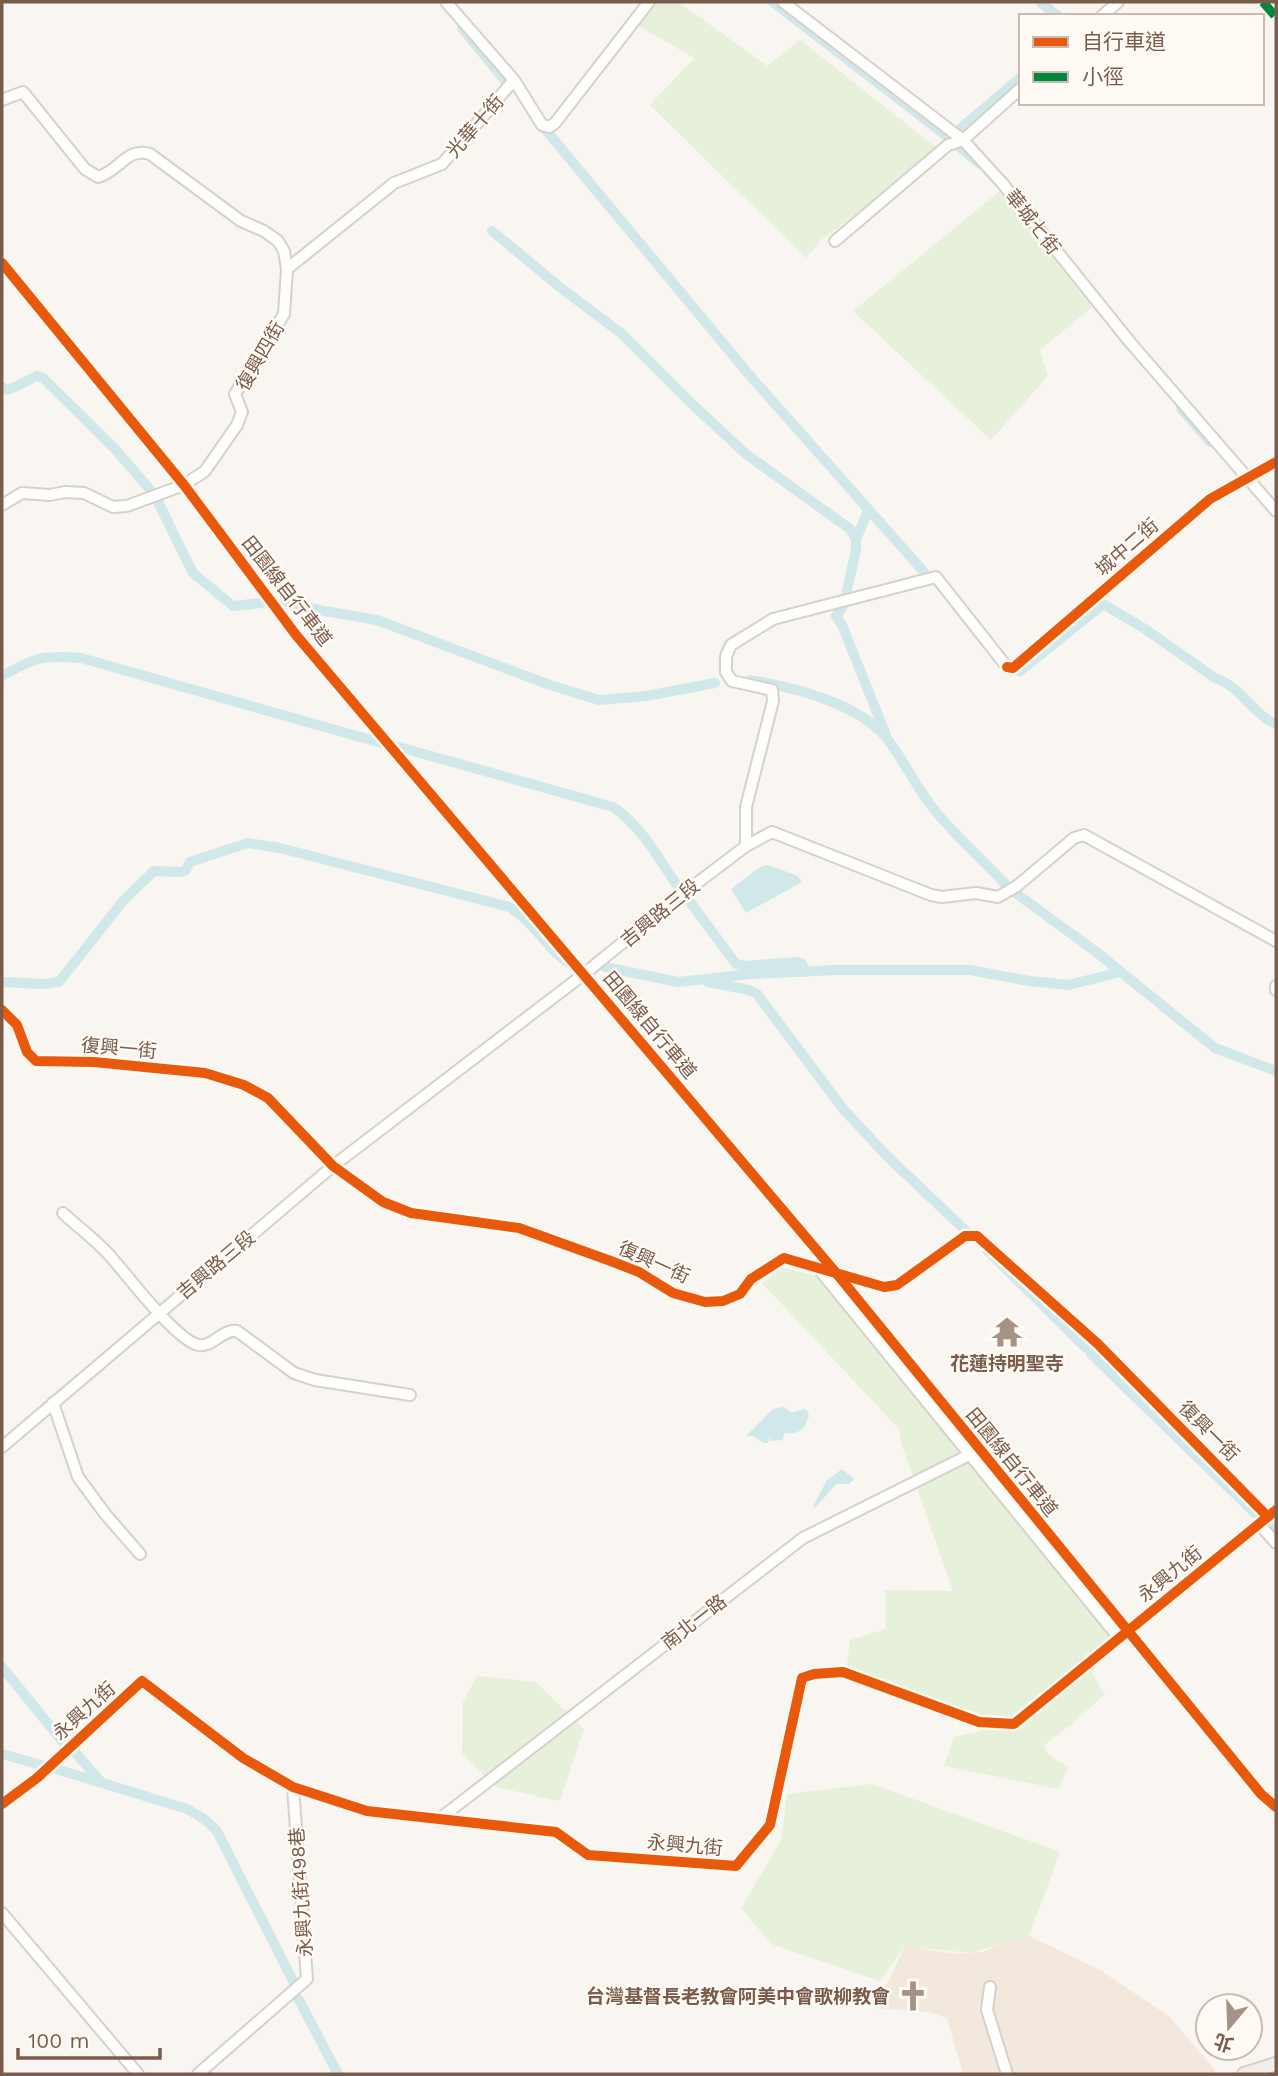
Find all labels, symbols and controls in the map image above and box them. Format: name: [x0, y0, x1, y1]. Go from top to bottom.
legend: [1019, 14, 1264, 105]
text: 自行車道: [1082, 29, 1166, 54]
text: 小徑: [1082, 64, 1124, 89]
street label: 光華十街: [441, 90, 509, 162]
street label: 華城七街: [1001, 185, 1065, 259]
street label: 復興四街: [231, 317, 289, 395]
street label: 城中二街: [1091, 513, 1163, 581]
street label: 田園線自行車道: [237, 532, 337, 650]
street label: 吉興路三段: [616, 874, 704, 952]
street label: 田園線自行車道: [598, 967, 702, 1083]
street label: 復興一街: [80, 1033, 158, 1063]
street label: 吉興路三段: [172, 1226, 260, 1304]
street label: 復興一街: [615, 1236, 693, 1288]
temple icon: 花蓮持明聖寺: [990, 1315, 1024, 1349]
place label: 花蓮持明聖寺: [950, 1352, 1064, 1375]
street label: 復興一街: [1174, 1396, 1244, 1466]
street label: 田園線自行車道: [961, 1403, 1063, 1521]
street label: 永興九街: [1133, 1541, 1207, 1607]
street label: 南北一路: [657, 1590, 731, 1654]
street label: 永興九街: [48, 1677, 120, 1745]
street label: 永興九街498巷: [285, 1826, 317, 1958]
street label: 永興九街: [646, 1830, 724, 1860]
church icon: 台灣基督長老教會阿美中會歌柳教會: [896, 1979, 930, 2013]
place label: 台灣基督長老教會阿美中會歌柳教會: [586, 1985, 890, 2008]
north arrow: [1194, 1992, 1264, 2062]
scale bar: [18, 2016, 159, 2060]
text: 100 m: [28, 2028, 90, 2053]
text: 北: [1211, 2029, 1236, 2057]

